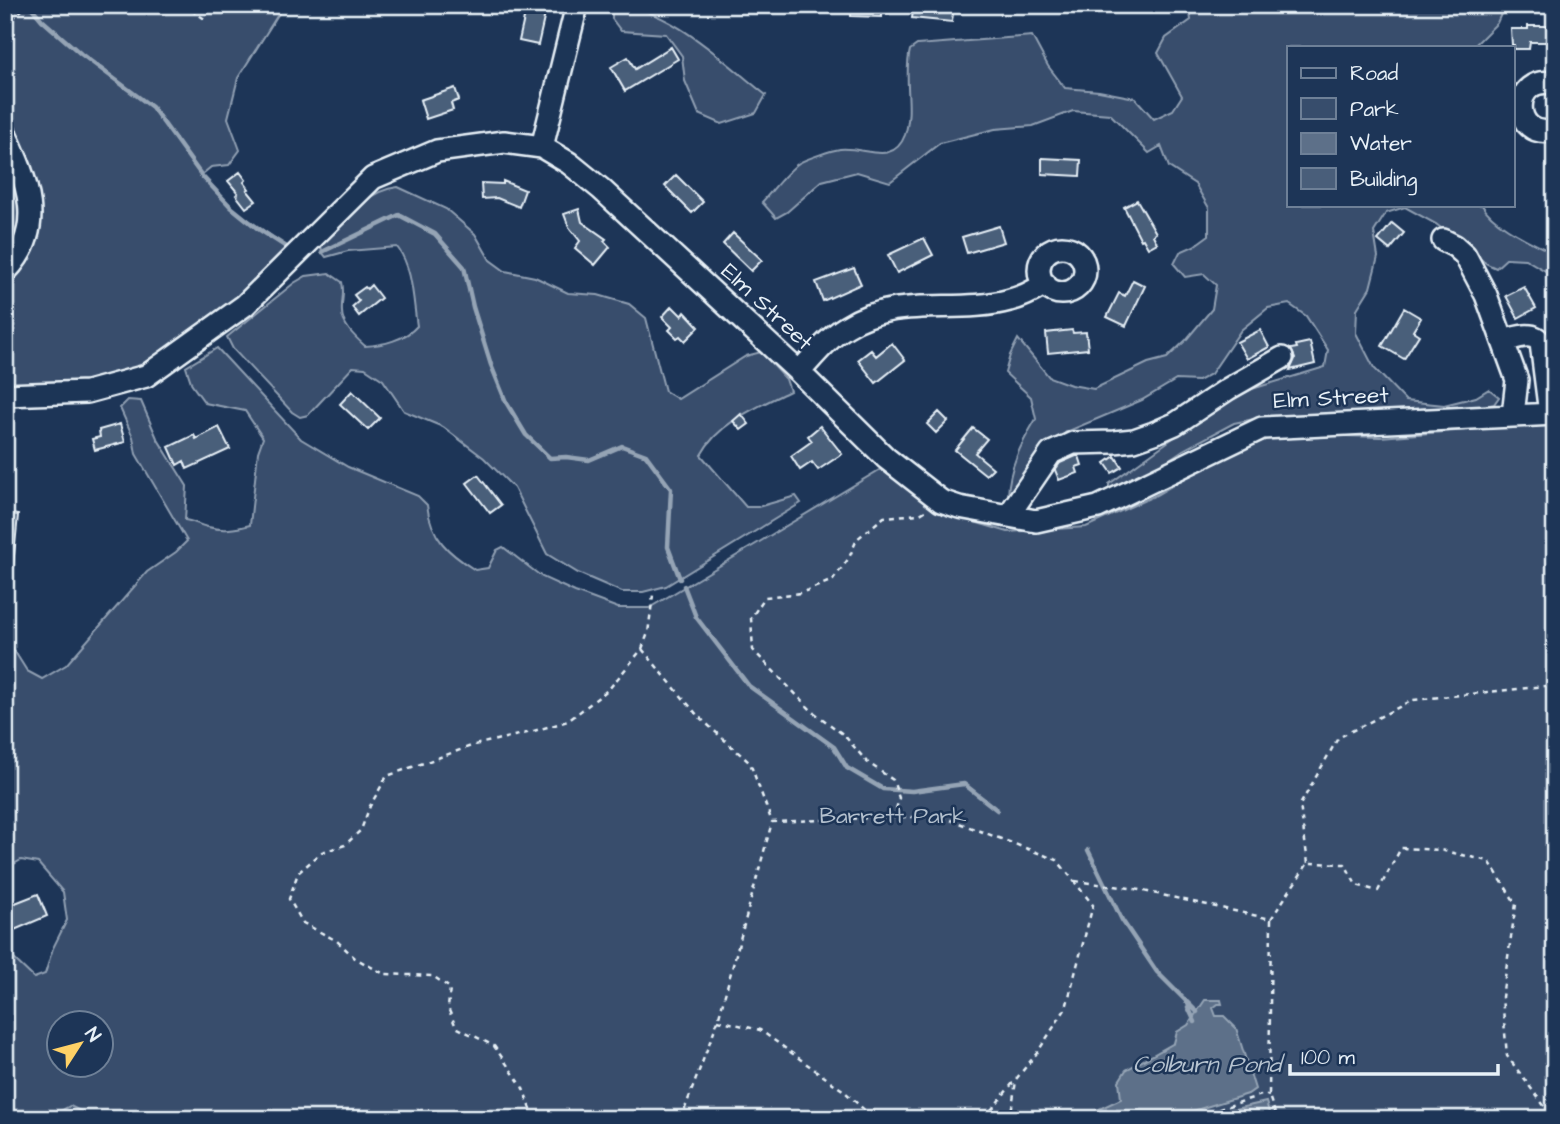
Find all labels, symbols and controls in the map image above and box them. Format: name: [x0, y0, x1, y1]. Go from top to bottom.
legend: [1287, 46, 1514, 206]
text: Road: [1350, 59, 1398, 88]
text: Park: [1350, 95, 1399, 124]
text: Water: [1350, 129, 1412, 158]
text: Building: [1350, 165, 1418, 196]
street label: Elm Street: [714, 256, 821, 358]
street label: Elm Street: [1273, 379, 1390, 417]
park label: Barrett Park: [820, 800, 966, 832]
north arrow: [46, 1009, 116, 1078]
text: N: [78, 1022, 107, 1048]
scale bar: [1290, 1033, 1499, 1077]
text: 100 m: [1301, 1043, 1356, 1072]
water label: Colburn Pond: [1133, 1048, 1286, 1082]

